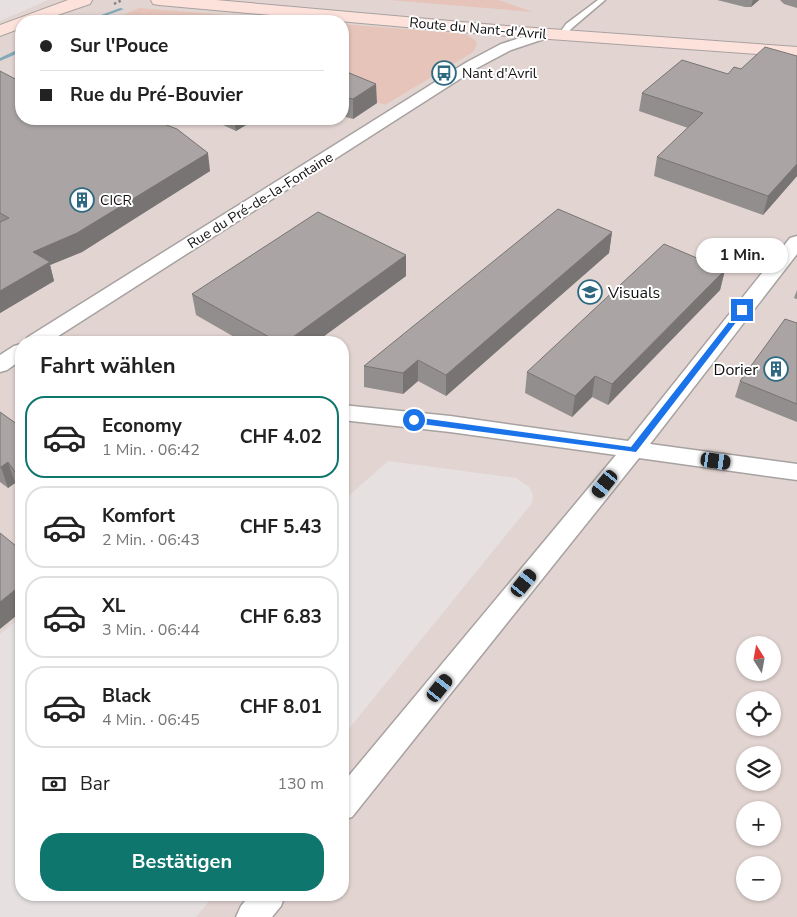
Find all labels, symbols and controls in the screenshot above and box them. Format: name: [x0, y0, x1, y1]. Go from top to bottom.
street label: Route du Nant-d'Avril: [409, 13, 548, 44]
text: Sur l'Pouce: [70, 33, 168, 59]
bus stop icon: Nant d'Avril: [431, 60, 457, 86]
place label: Nant d'Avril: [462, 64, 538, 83]
text: Rue du Pré-Bouvier: [70, 82, 243, 108]
street label: Rue du Pré-de-la-Fontaine: [184, 148, 337, 253]
building icon: CICR: [69, 187, 95, 213]
place label: CICR: [100, 191, 132, 210]
callout: 1 Min.: [696, 238, 788, 272]
text: 1 Min.: [719, 244, 765, 266]
school or university icon: Visuals: [577, 279, 603, 305]
place label: Visuals: [607, 282, 660, 304]
route end: [731, 299, 753, 321]
text: Fahrt wählen: [40, 351, 176, 381]
building icon: Dorier: [763, 356, 789, 382]
place label: Dorier: [714, 359, 758, 381]
route start: [403, 409, 425, 431]
text: Economy: [102, 413, 182, 439]
icon: car: [42, 415, 87, 460]
text: CHF 4.02: [240, 424, 322, 450]
text: 1 Min. · 06:42: [102, 439, 200, 461]
car: [700, 451, 731, 471]
car: [589, 468, 620, 500]
text: Komfort: [102, 503, 175, 529]
icon: car: [42, 505, 87, 550]
text: CHF 5.43: [240, 514, 322, 540]
text: 2 Min. · 06:43: [102, 529, 200, 551]
car: [508, 567, 539, 599]
text: XL: [102, 593, 125, 619]
icon: car: [42, 595, 87, 640]
text: CHF 6.83: [240, 604, 322, 630]
text: 3 Min. · 06:44: [102, 619, 200, 641]
north arrow: [736, 636, 781, 681]
map controls: [736, 636, 781, 901]
car: [424, 672, 455, 704]
text: Black: [102, 683, 151, 709]
icon: car: [42, 685, 87, 730]
button: locate: [736, 691, 781, 736]
text: CHF 8.01: [240, 694, 322, 720]
text: 4 Min. · 06:45: [102, 709, 200, 731]
button: layers: [736, 746, 781, 791]
icon: cash: [40, 770, 68, 798]
text: Bar: [80, 771, 110, 797]
text: 130 m: [277, 773, 324, 795]
button: +: [736, 801, 781, 846]
button: Bestätigen: [40, 833, 324, 891]
button: −: [736, 856, 781, 901]

